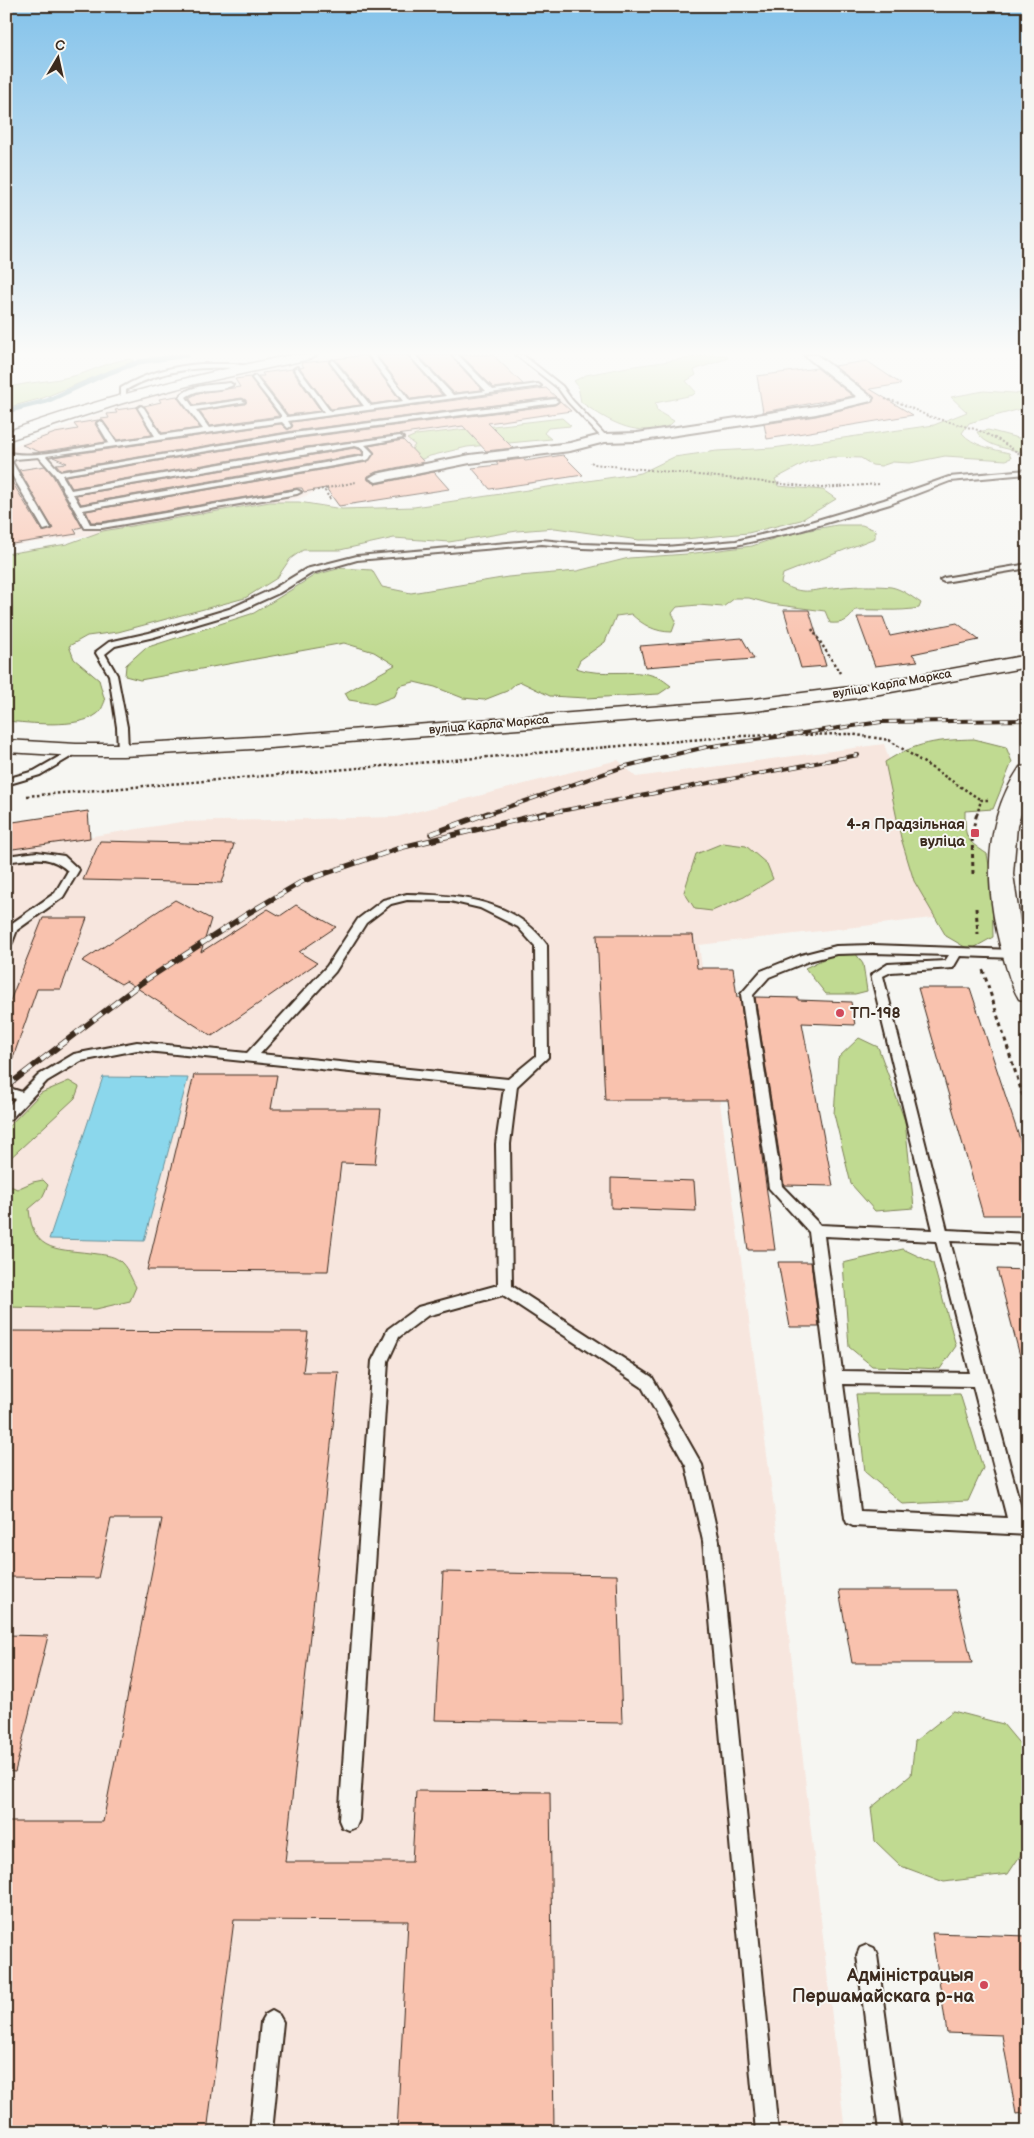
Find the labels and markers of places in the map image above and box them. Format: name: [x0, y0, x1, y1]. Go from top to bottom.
place label: 4-я Прадзільная вуліца: [846, 815, 965, 851]
marker: 4-я Прадзільная вуліца: [969, 827, 981, 839]
place label: ТП-198: [850, 1004, 901, 1023]
marker: ТП-198: [834, 1007, 846, 1019]
place label: Адміністрацыя Першамайскага р-на: [792, 1965, 975, 2007]
marker: Адміністрацыя Першамайскага р-на: [978, 1979, 990, 1991]

